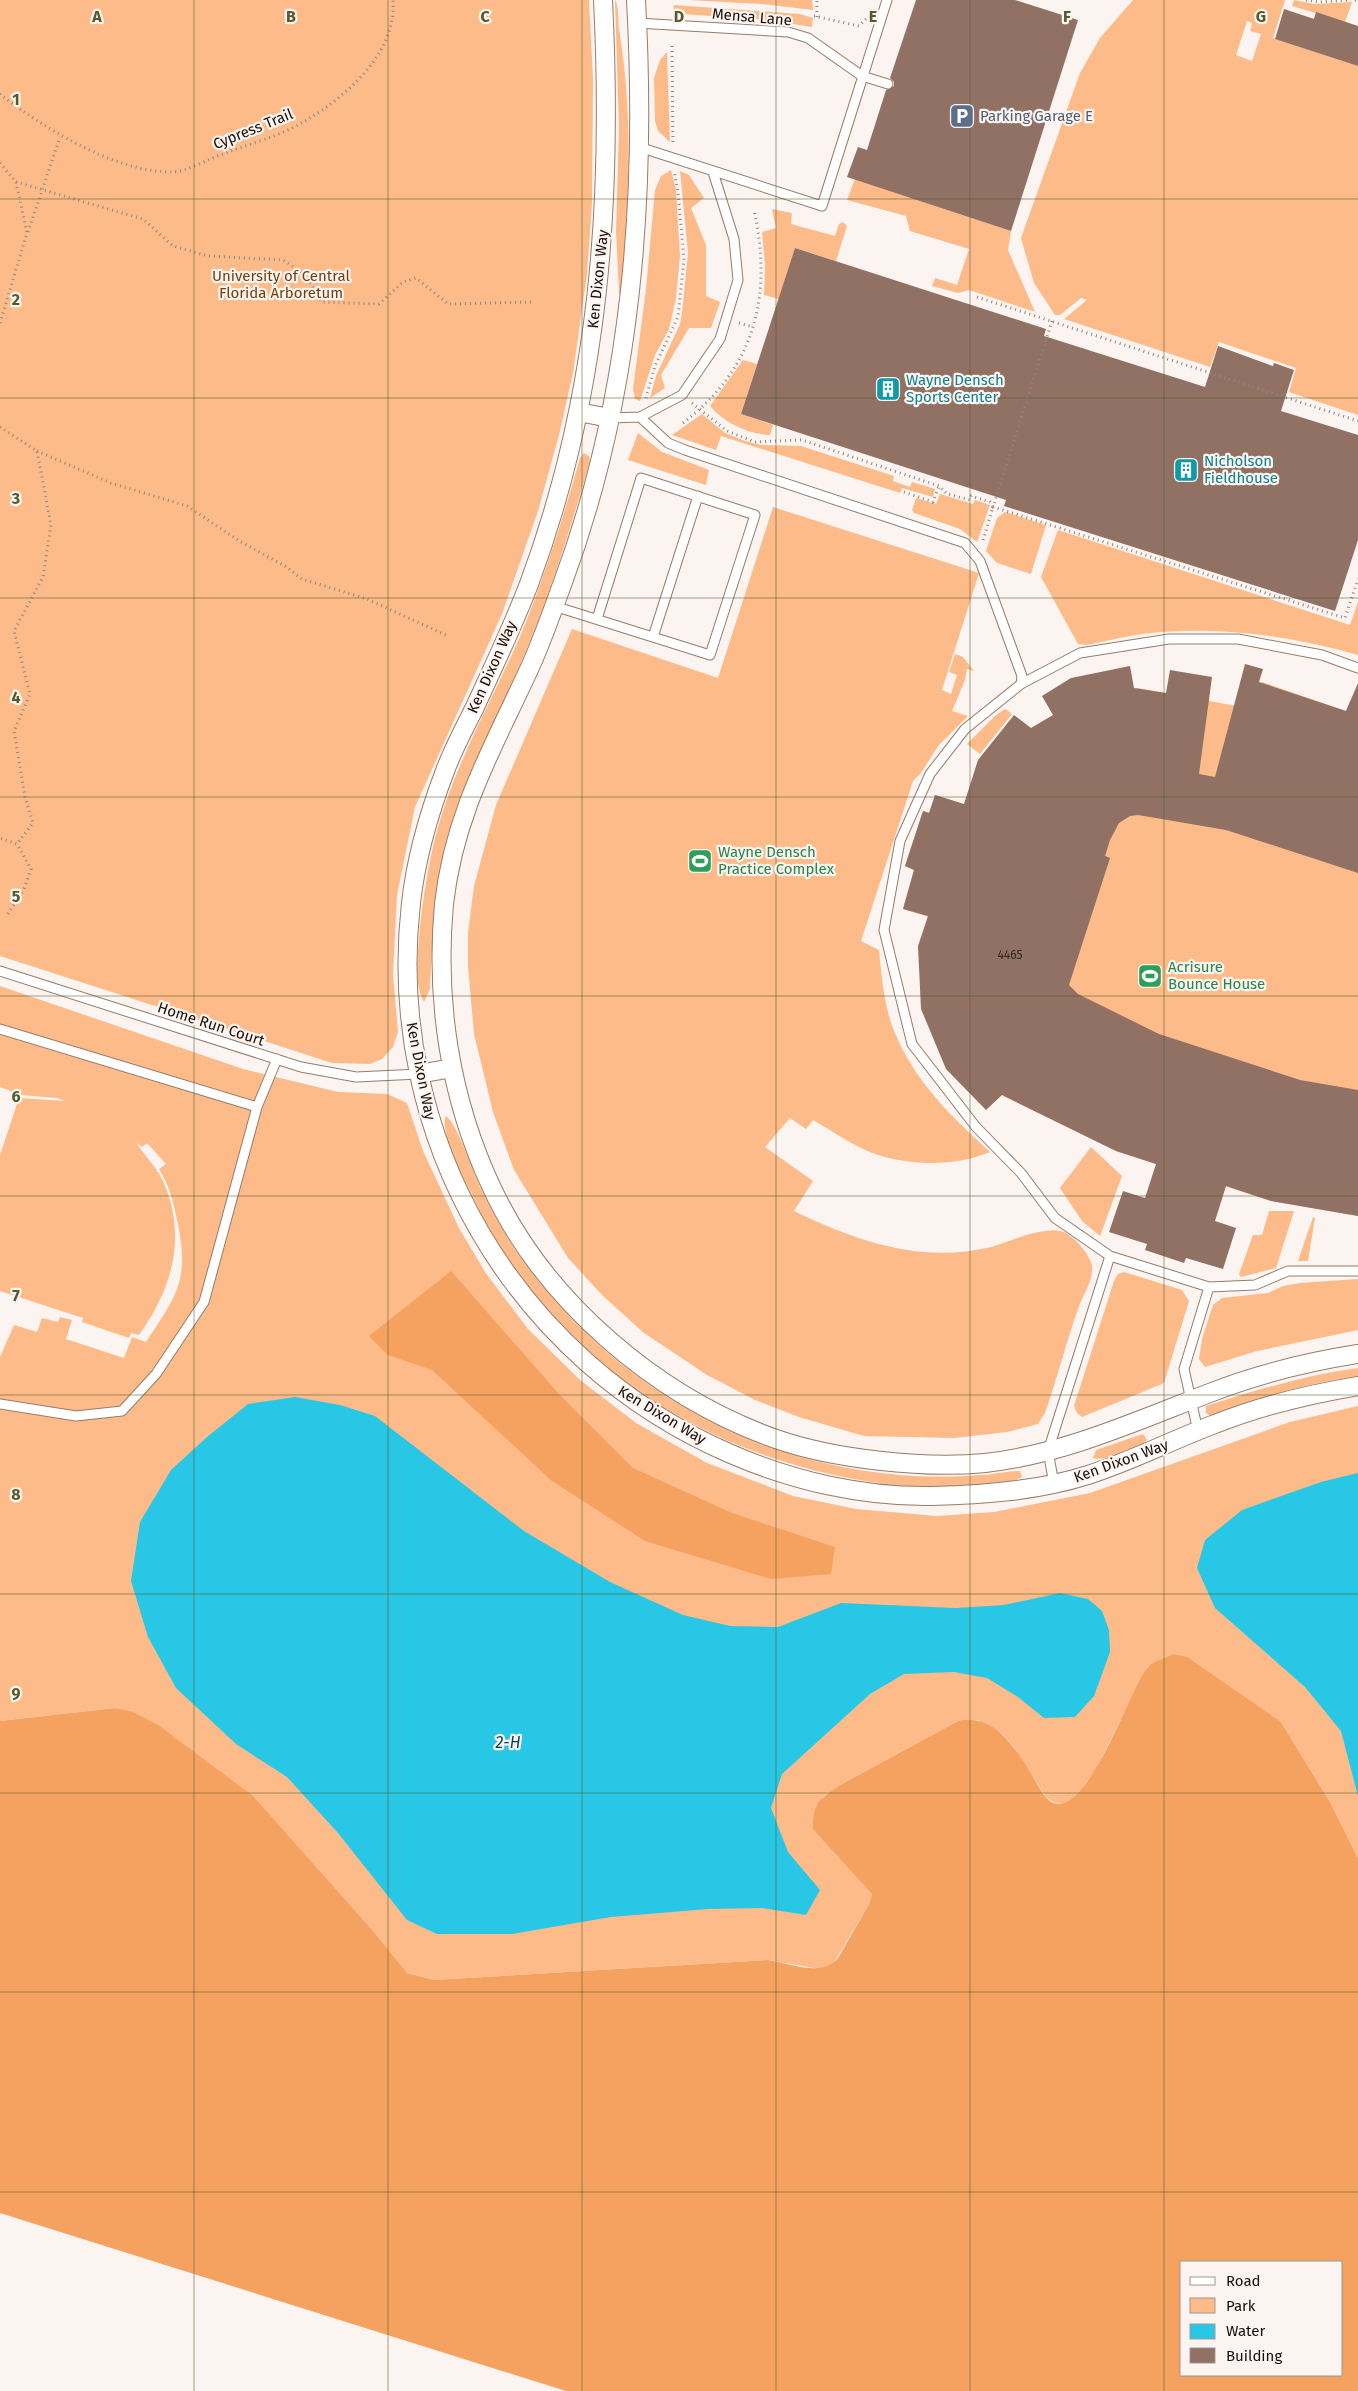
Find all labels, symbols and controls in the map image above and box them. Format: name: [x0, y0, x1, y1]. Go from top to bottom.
street label: Mensa Lane: [711, 5, 793, 29]
text: A: [91, 7, 102, 26]
text: B: [286, 7, 296, 26]
text: C: [480, 7, 490, 26]
text: D: [674, 7, 684, 26]
text: E: [869, 7, 877, 26]
text: F: [1063, 7, 1071, 26]
text: G: [1256, 7, 1266, 26]
text: 1: [12, 90, 20, 109]
parking icon: Parking Garage E: [949, 103, 975, 129]
street label: Cypress Trail: [210, 105, 296, 153]
place label: Parking Garage E: [980, 107, 1093, 125]
street label: Ken Dixon Way: [584, 228, 612, 329]
park label: University of Central Florida Arboretum: [212, 267, 351, 302]
text: 2: [12, 290, 20, 309]
place label: Wayne Densch Sports Center: [906, 371, 1004, 406]
building icon: Wayne Densch Sports Center: [875, 376, 901, 402]
place label: Nicholson Fieldhouse: [1204, 452, 1278, 487]
building icon: Nicholson Fieldhouse: [1173, 457, 1199, 483]
text: 3: [11, 489, 20, 508]
street label: Ken Dixon Way: [464, 617, 521, 716]
text: 4: [11, 688, 21, 707]
place label: Wayne Densch Practice Complex: [718, 843, 835, 878]
sports icon: Wayne Densch Practice Complex: [687, 848, 713, 874]
text: 5: [12, 887, 21, 906]
house number: 4465: [997, 948, 1023, 962]
place label: Acrisure Bounce House: [1168, 958, 1265, 993]
sports icon: Acrisure Bounce House: [1137, 963, 1163, 989]
street label: Home Run Court: [155, 998, 267, 1050]
street label: Ken Dixon Way: [403, 1021, 439, 1122]
text: 6: [11, 1087, 21, 1106]
text: 7: [12, 1286, 20, 1305]
street label: Ken Dixon Way: [615, 1382, 710, 1449]
street label: Ken Dixon Way: [1071, 1435, 1171, 1486]
text: 8: [11, 1485, 21, 1504]
text: 9: [12, 1684, 21, 1703]
water label: 2-H: [496, 1733, 521, 1752]
legend: [1180, 2261, 1343, 2376]
text: Road: [1226, 2272, 1261, 2290]
text: Park: [1226, 2297, 1256, 2315]
text: Water: [1226, 2322, 1265, 2340]
text: Building: [1226, 2347, 1282, 2365]

